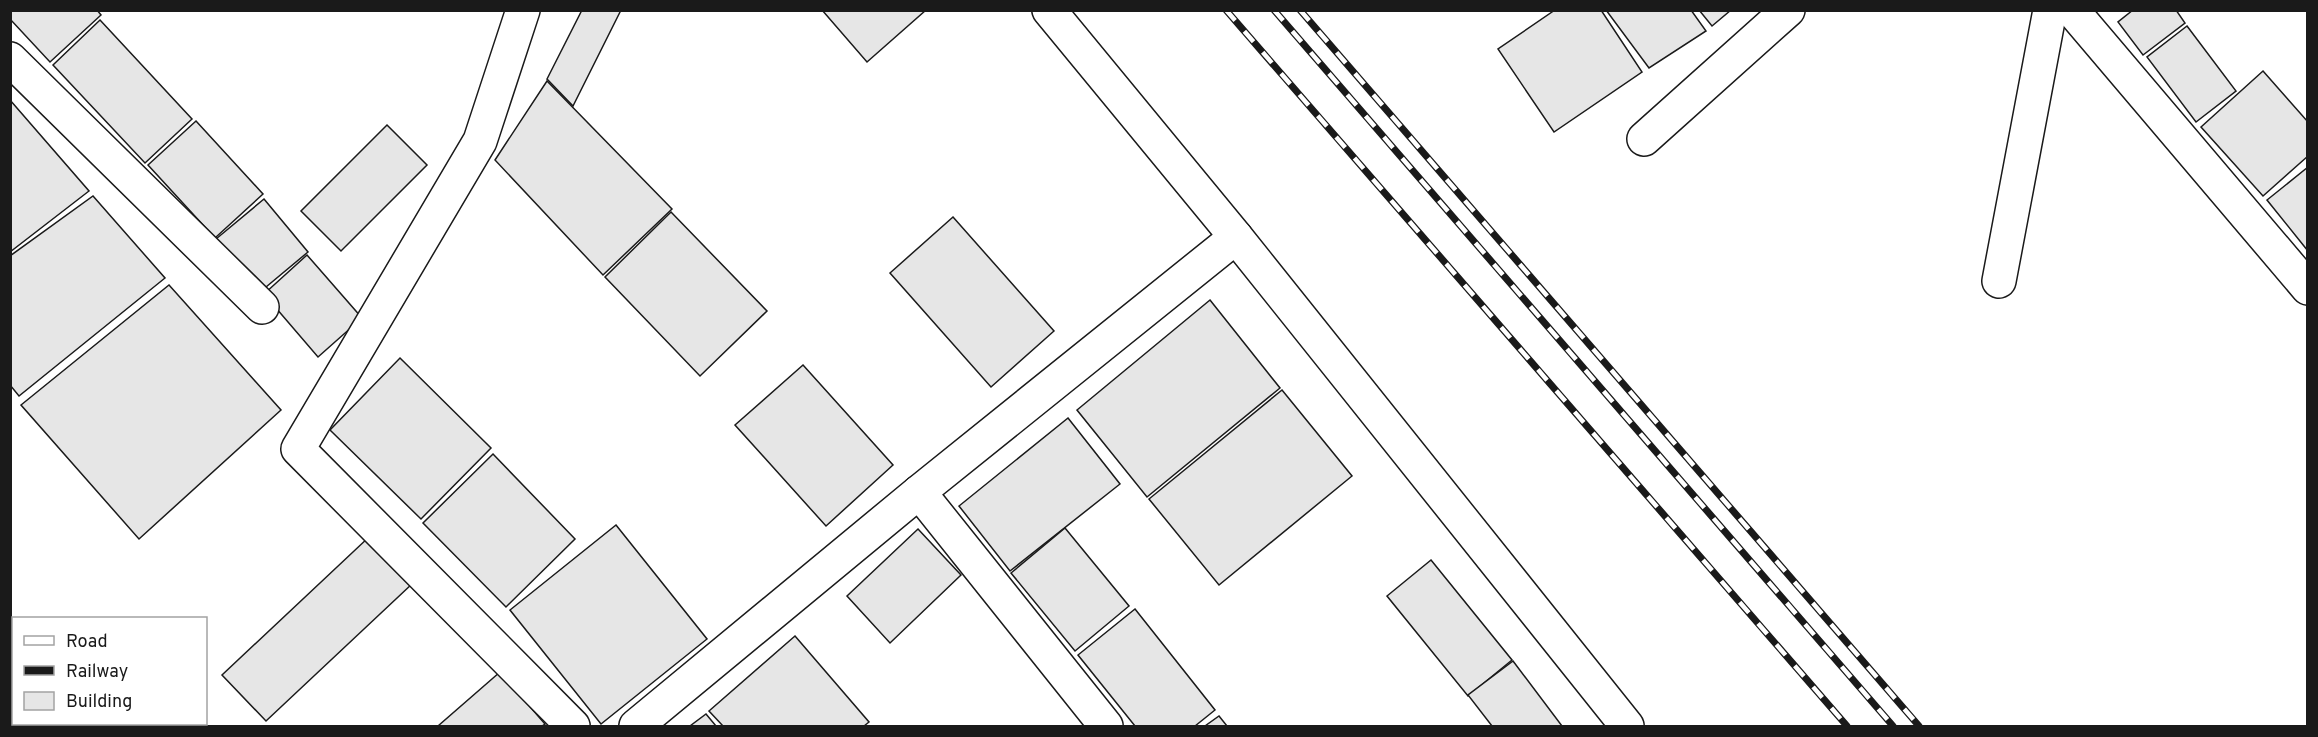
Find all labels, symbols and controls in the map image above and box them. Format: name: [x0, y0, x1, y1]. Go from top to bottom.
legend: [12, 617, 207, 725]
text: Road: [66, 631, 108, 654]
text: Railway: [66, 661, 128, 684]
text: Building: [66, 691, 132, 714]

